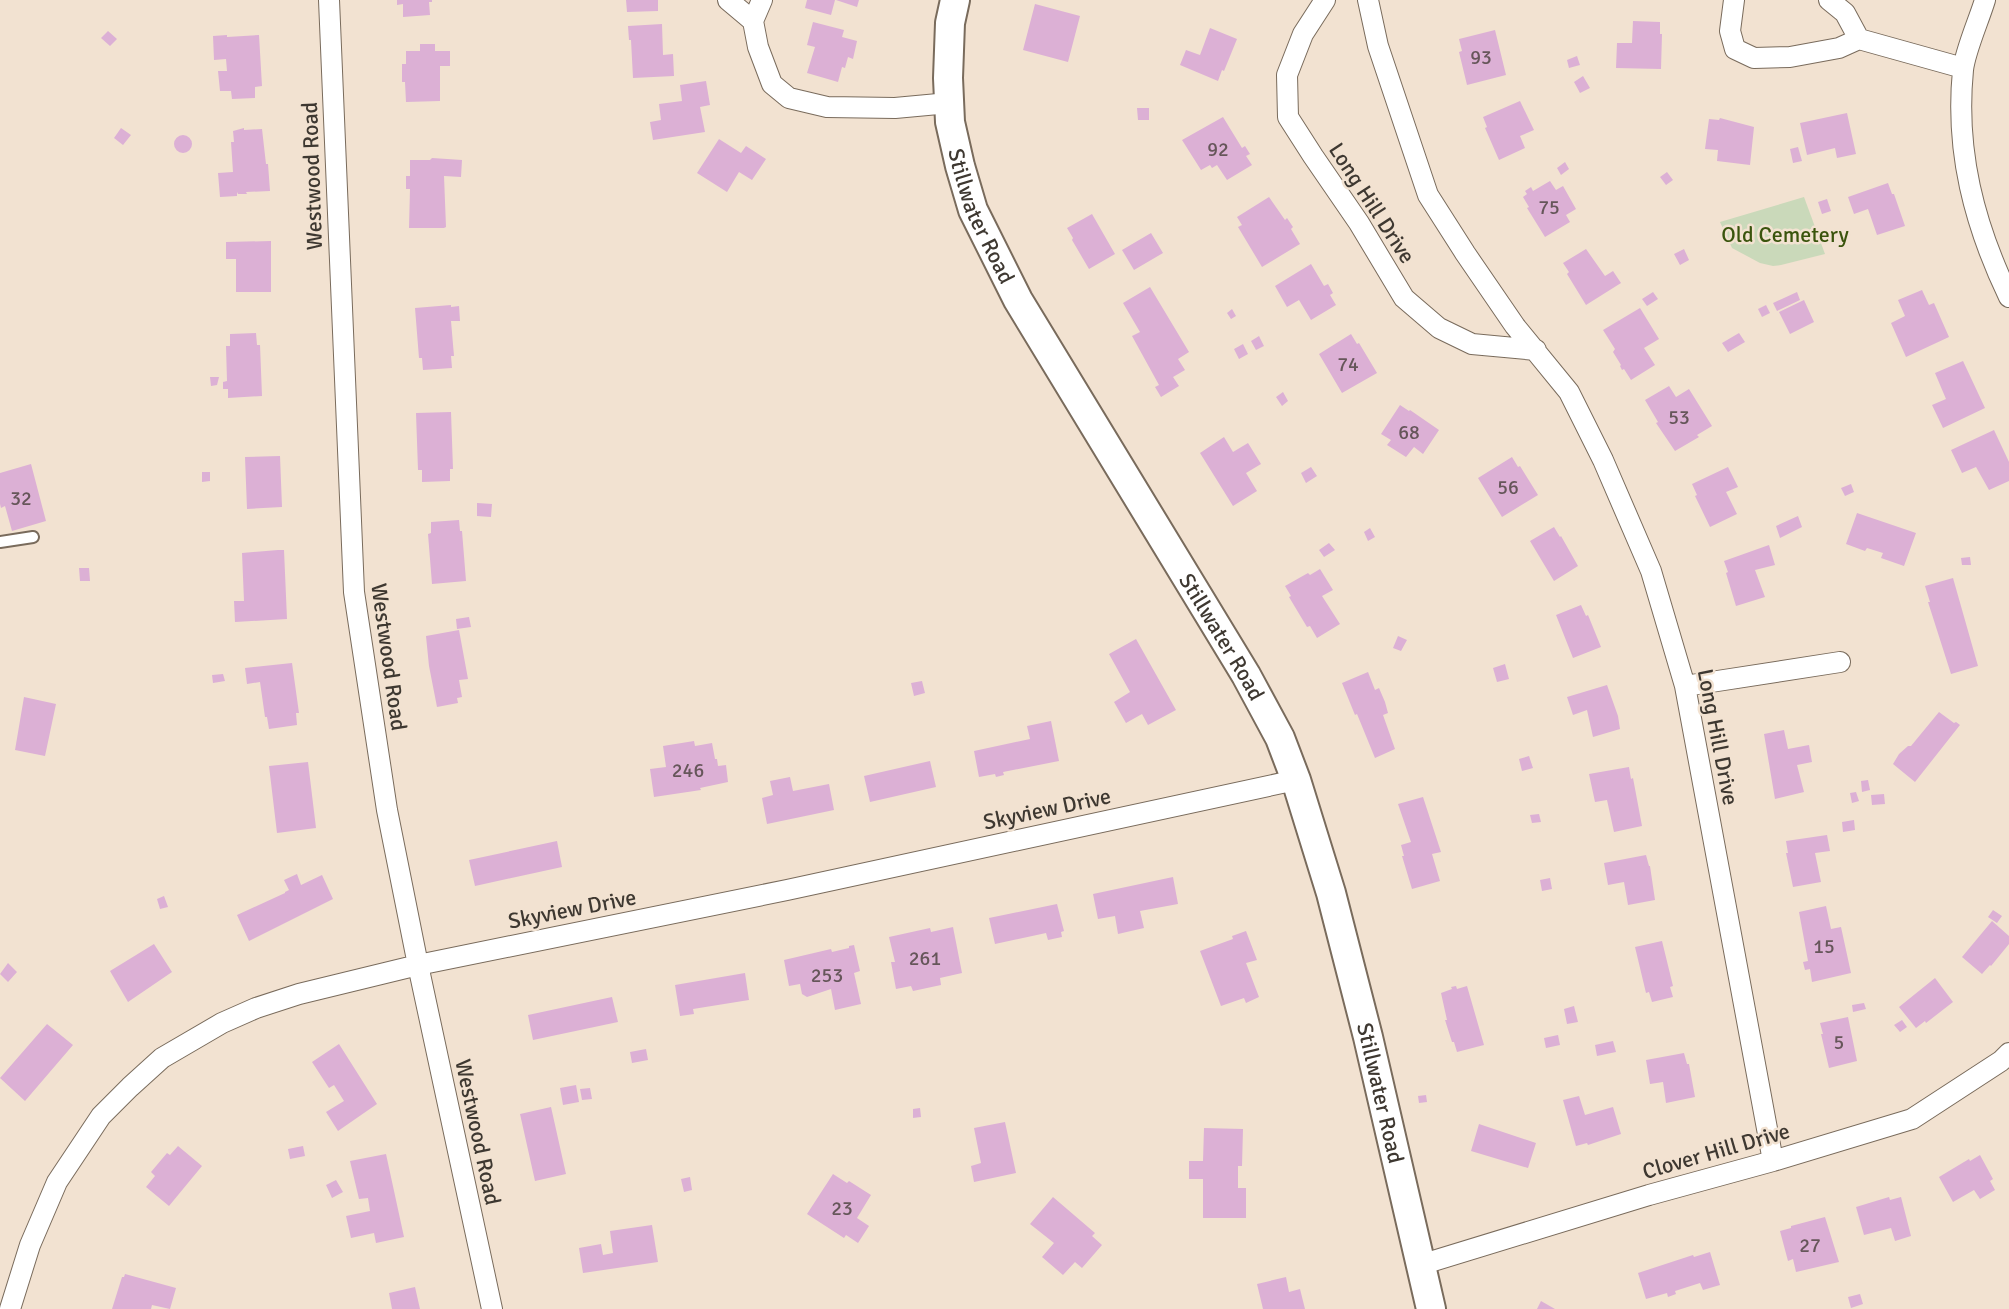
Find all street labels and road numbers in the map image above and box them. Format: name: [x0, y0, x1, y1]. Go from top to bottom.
street label: Westwood Road: [296, 101, 328, 251]
street label: Long Hill Drive: [1323, 138, 1421, 268]
street label: Stillwater Road: [943, 146, 1021, 288]
street label: Stillwater Road: [1174, 568, 1271, 705]
street label: Westwood Road: [365, 582, 413, 732]
street label: Long Hill Drive: [1692, 667, 1744, 807]
street label: Skyview Drive: [981, 782, 1113, 836]
street label: Skyview Drive: [506, 883, 638, 935]
street label: Stillwater Road: [1351, 1020, 1410, 1166]
street label: Westwood Road: [449, 1057, 507, 1207]
street label: Clover Hill Drive: [1639, 1117, 1793, 1185]

